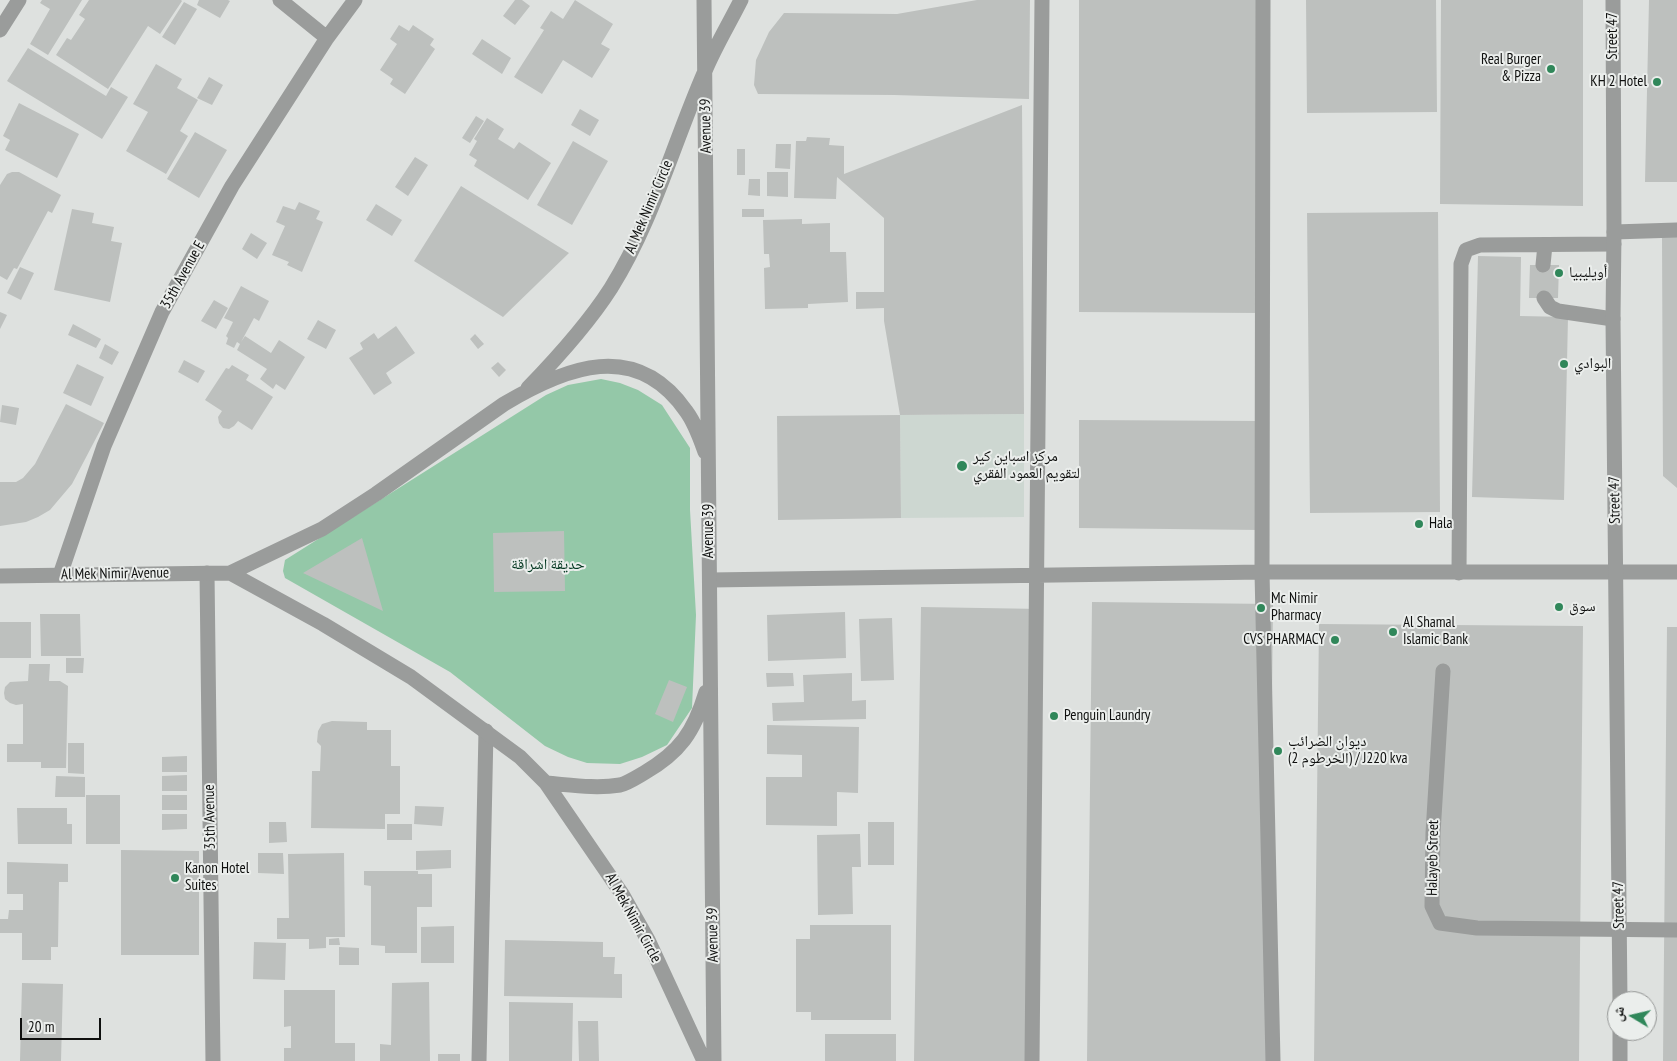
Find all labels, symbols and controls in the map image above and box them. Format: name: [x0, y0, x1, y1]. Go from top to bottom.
street label: Street 47: [1604, 12, 1622, 60]
place label: Real Burger & Pizza: [1481, 51, 1541, 86]
marker: Real Burger & Pizza: [1545, 63, 1557, 75]
place label: KH 2 Hotel: [1590, 73, 1647, 91]
marker: KH 2 Hotel: [1651, 76, 1663, 88]
street label: Avenue 39: [697, 99, 715, 153]
street label: Al Mek Nimir Circle: [621, 158, 677, 256]
street label: 35th Avenue E: [157, 238, 209, 312]
place label: أويليبيا: [1569, 264, 1607, 282]
marker: أويليبيا: [1553, 267, 1565, 279]
place label: البوادي: [1574, 355, 1611, 373]
marker: البوادي: [1558, 358, 1570, 370]
place label: مركز اسباين كير لتقويم العمود الفقري: [973, 448, 1080, 483]
marker: مركز اسباين كير لتقويم العمود الفقري: [955, 459, 969, 473]
street label: Street 47: [1606, 476, 1624, 524]
street label: Avenue 39: [700, 504, 718, 558]
place label: Hala: [1429, 515, 1453, 533]
marker: Hala: [1413, 518, 1425, 530]
park label: حديقة اشراقة: [511, 556, 585, 574]
street label: Al Mek Nimir Avenue: [61, 564, 169, 584]
place label: Mc Nimir Pharmacy: [1271, 590, 1321, 625]
place label: سوق: [1569, 598, 1596, 616]
marker: سوق: [1553, 601, 1565, 613]
marker: Mc Nimir Pharmacy: [1255, 602, 1267, 614]
place label: Al Shamal Islamic Bank: [1403, 614, 1468, 649]
marker: Al Shamal Islamic Bank: [1387, 626, 1399, 638]
place label: CVS PHARMACY: [1243, 631, 1325, 649]
marker: CVS PHARMACY: [1329, 634, 1341, 646]
place label: Penguin Laundry: [1064, 707, 1150, 725]
marker: Penguin Laundry: [1048, 710, 1060, 722]
place label: ديوان الضرائب (الخرطوم 2) / J220 kva: [1288, 733, 1407, 768]
marker: ديوان الضرائب (الخرطوم 2) / J220 kva: [1272, 745, 1284, 757]
street label: 35th Avenue: [200, 784, 220, 850]
street label: Halayeb Street: [1423, 820, 1443, 896]
place label: Kanon Hotel Suites: [185, 860, 249, 895]
street label: Al Mek Nimir Circle: [601, 870, 665, 966]
marker: Kanon Hotel Suites: [169, 872, 181, 884]
street label: Street 47: [1610, 881, 1628, 929]
street label: Avenue 39: [704, 908, 722, 962]
north arrow: [1607, 991, 1657, 1041]
text: ش: [1608, 1005, 1628, 1023]
scale bar: [22, 1008, 104, 1040]
text: 20 m: [28, 1017, 54, 1036]

